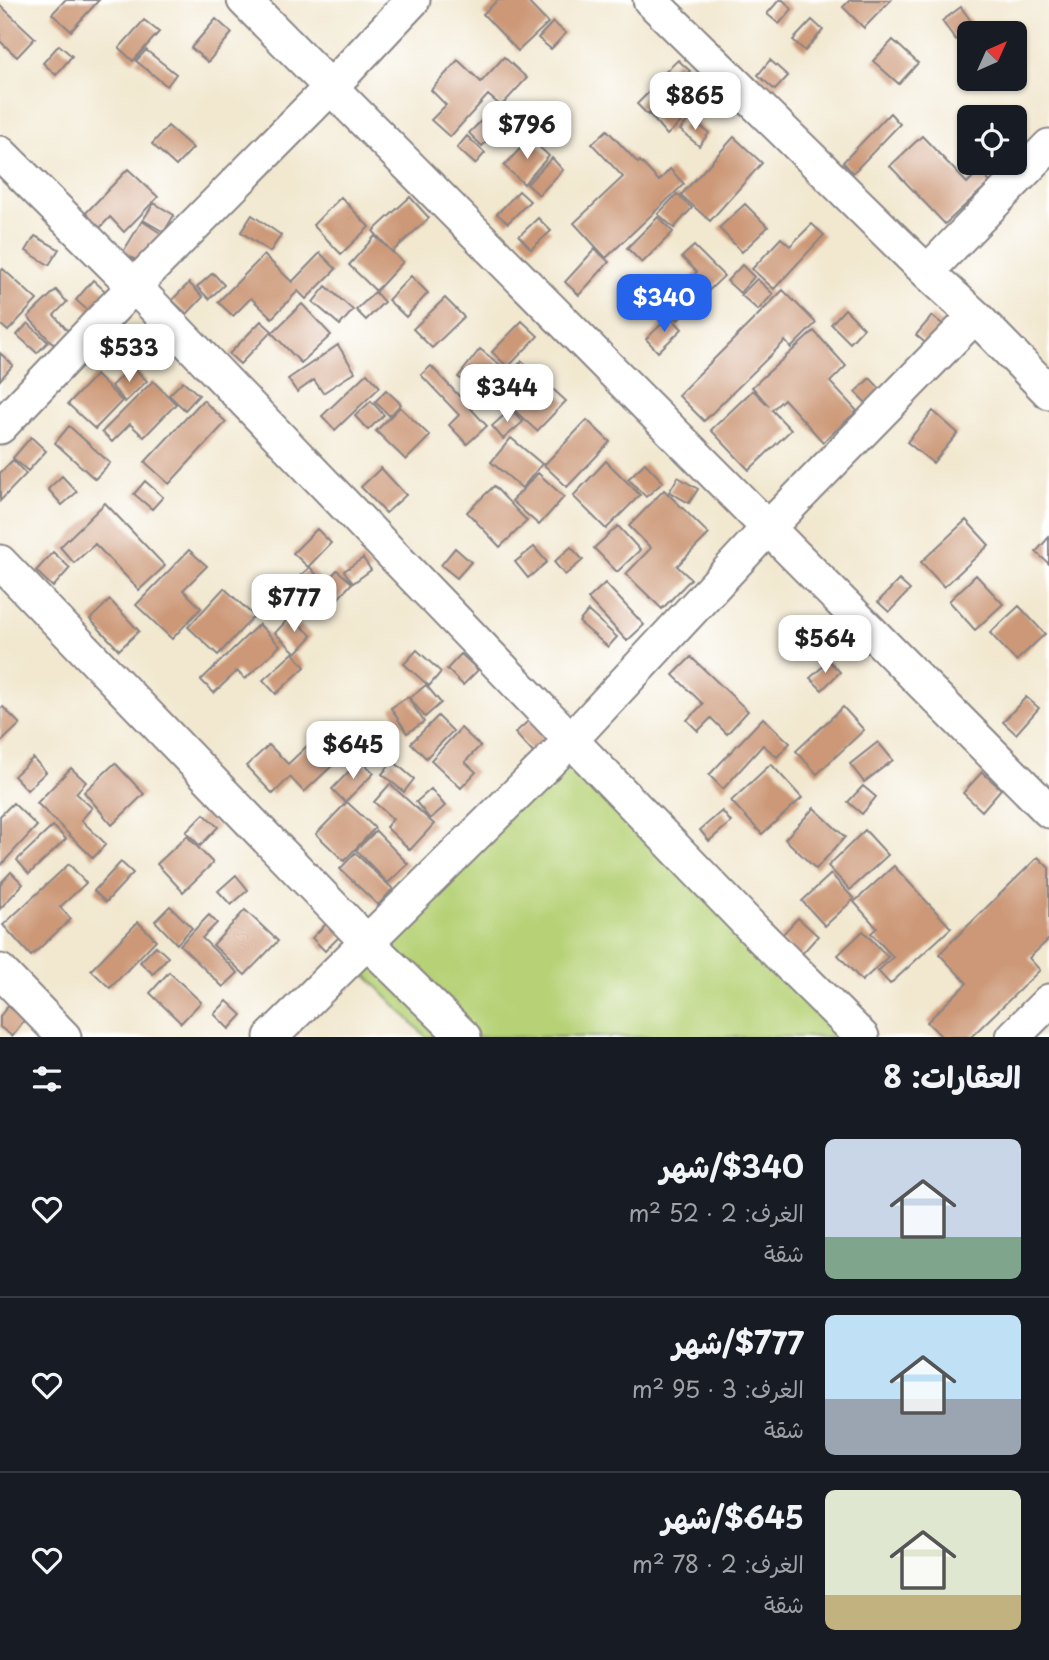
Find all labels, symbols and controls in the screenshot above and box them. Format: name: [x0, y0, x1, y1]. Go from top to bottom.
north arrow: [957, 21, 1027, 91]
map controls: [957, 21, 1027, 175]
pin: $865: [654, 72, 736, 132]
text: $865: [666, 77, 724, 112]
pin: $796: [486, 102, 568, 161]
button: locate: [957, 105, 1027, 175]
text: $796: [498, 106, 556, 141]
pin: $340: [623, 274, 705, 334]
text: $340: [633, 279, 695, 314]
pin: $533: [88, 324, 170, 384]
text: $533: [99, 329, 159, 364]
pin: $344: [466, 364, 548, 424]
text: $344: [476, 369, 538, 404]
pin: $777: [253, 574, 335, 634]
text: $777: [267, 579, 321, 614]
pin: $564: [784, 616, 866, 675]
text: $564: [794, 620, 856, 655]
pin: $645: [312, 722, 394, 781]
text: $645: [322, 726, 384, 761]
text: العقارات: 8: [883, 1053, 1021, 1098]
icon: filters: [28, 1060, 66, 1098]
text: $340/شهر: [660, 1143, 804, 1188]
icon: home: [881, 1167, 965, 1251]
icon: heart: [28, 1190, 66, 1228]
text: الغرف: 2 · 52 m²: [629, 1195, 804, 1230]
text: شقة: [764, 1235, 804, 1270]
text: $777/شهر: [672, 1319, 804, 1364]
icon: home: [881, 1343, 965, 1427]
icon: heart: [28, 1366, 66, 1404]
text: الغرف: 3 · 95 m²: [632, 1371, 804, 1406]
text: شقة: [764, 1411, 804, 1446]
text: $645/شهر: [662, 1494, 804, 1539]
icon: home: [881, 1518, 965, 1602]
icon: heart: [28, 1541, 66, 1579]
text: الغرف: 2 · 78 m²: [632, 1546, 804, 1581]
text: شقة: [764, 1586, 804, 1621]

